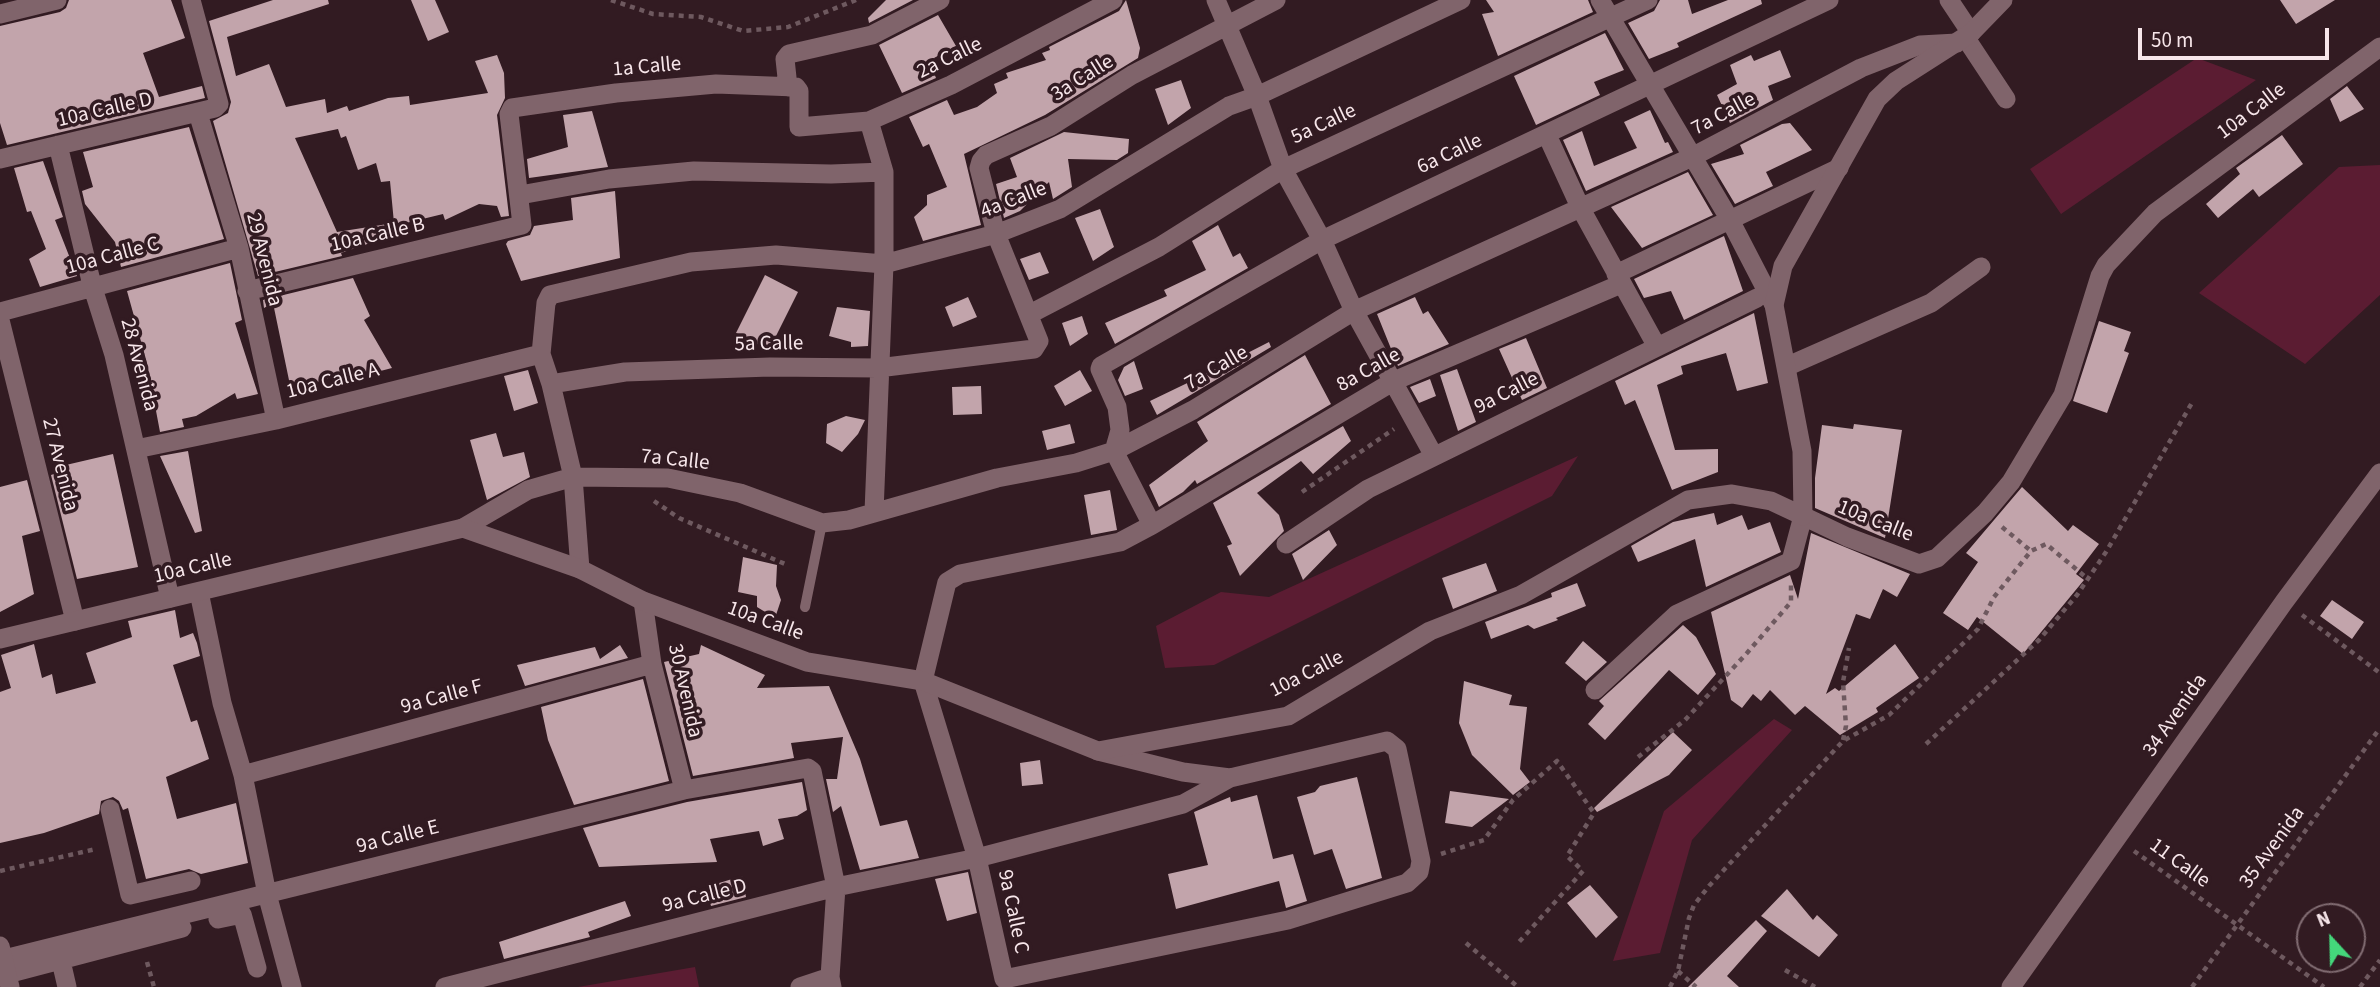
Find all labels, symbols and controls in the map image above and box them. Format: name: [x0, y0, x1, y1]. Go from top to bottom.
scale bar: [2142, 14, 2333, 58]
text: 50 m: [2151, 25, 2193, 55]
street label: 2a Calle: [914, 33, 986, 85]
street label: 3a Calle: [1047, 50, 1119, 108]
street label: 1a Calle: [612, 52, 682, 84]
street label: 10a Calle: [2213, 78, 2291, 146]
street label: 10a Calle D: [55, 88, 155, 134]
street label: 7a Calle: [1688, 88, 1760, 142]
street label: 5a Calle: [1287, 99, 1361, 151]
street label: 6a Calle: [1413, 129, 1487, 181]
street label: 4a Calle: [977, 177, 1051, 225]
street label: 29 Avenida: [239, 211, 287, 309]
street label: 10a Calle B: [328, 213, 428, 259]
street label: 10a Calle C: [64, 232, 162, 282]
street label: 28 Avenida: [113, 316, 163, 414]
street label: 5a Calle: [734, 332, 804, 358]
street label: 7a Calle: [1181, 341, 1253, 397]
street label: 8a Calle: [1333, 343, 1405, 399]
street label: 10a Calle A: [284, 358, 382, 406]
street label: 9a Calle: [1471, 367, 1543, 421]
street label: 27 Avenida: [35, 416, 83, 514]
street label: 7a Calle: [639, 445, 711, 477]
street label: 10a Calle: [1833, 495, 1917, 549]
street label: 10a Calle: [152, 548, 234, 590]
street label: 10a Calle: [723, 597, 807, 647]
street label: 30 Avenida: [661, 642, 707, 740]
street label: 10a Calle: [1266, 646, 1348, 704]
street label: 34 Avenida: [2138, 670, 2214, 762]
street label: 9a Calle F: [398, 675, 486, 721]
street label: 35 Avenida: [2235, 802, 2311, 894]
street label: 9a Calle E: [354, 816, 442, 860]
street label: 11 Calle: [2144, 834, 2214, 894]
street label: 9a Calle C: [991, 868, 1033, 956]
street label: 9a Calle D: [660, 874, 750, 920]
north arrow: [2296, 903, 2366, 973]
text: N: [2313, 905, 2335, 935]

